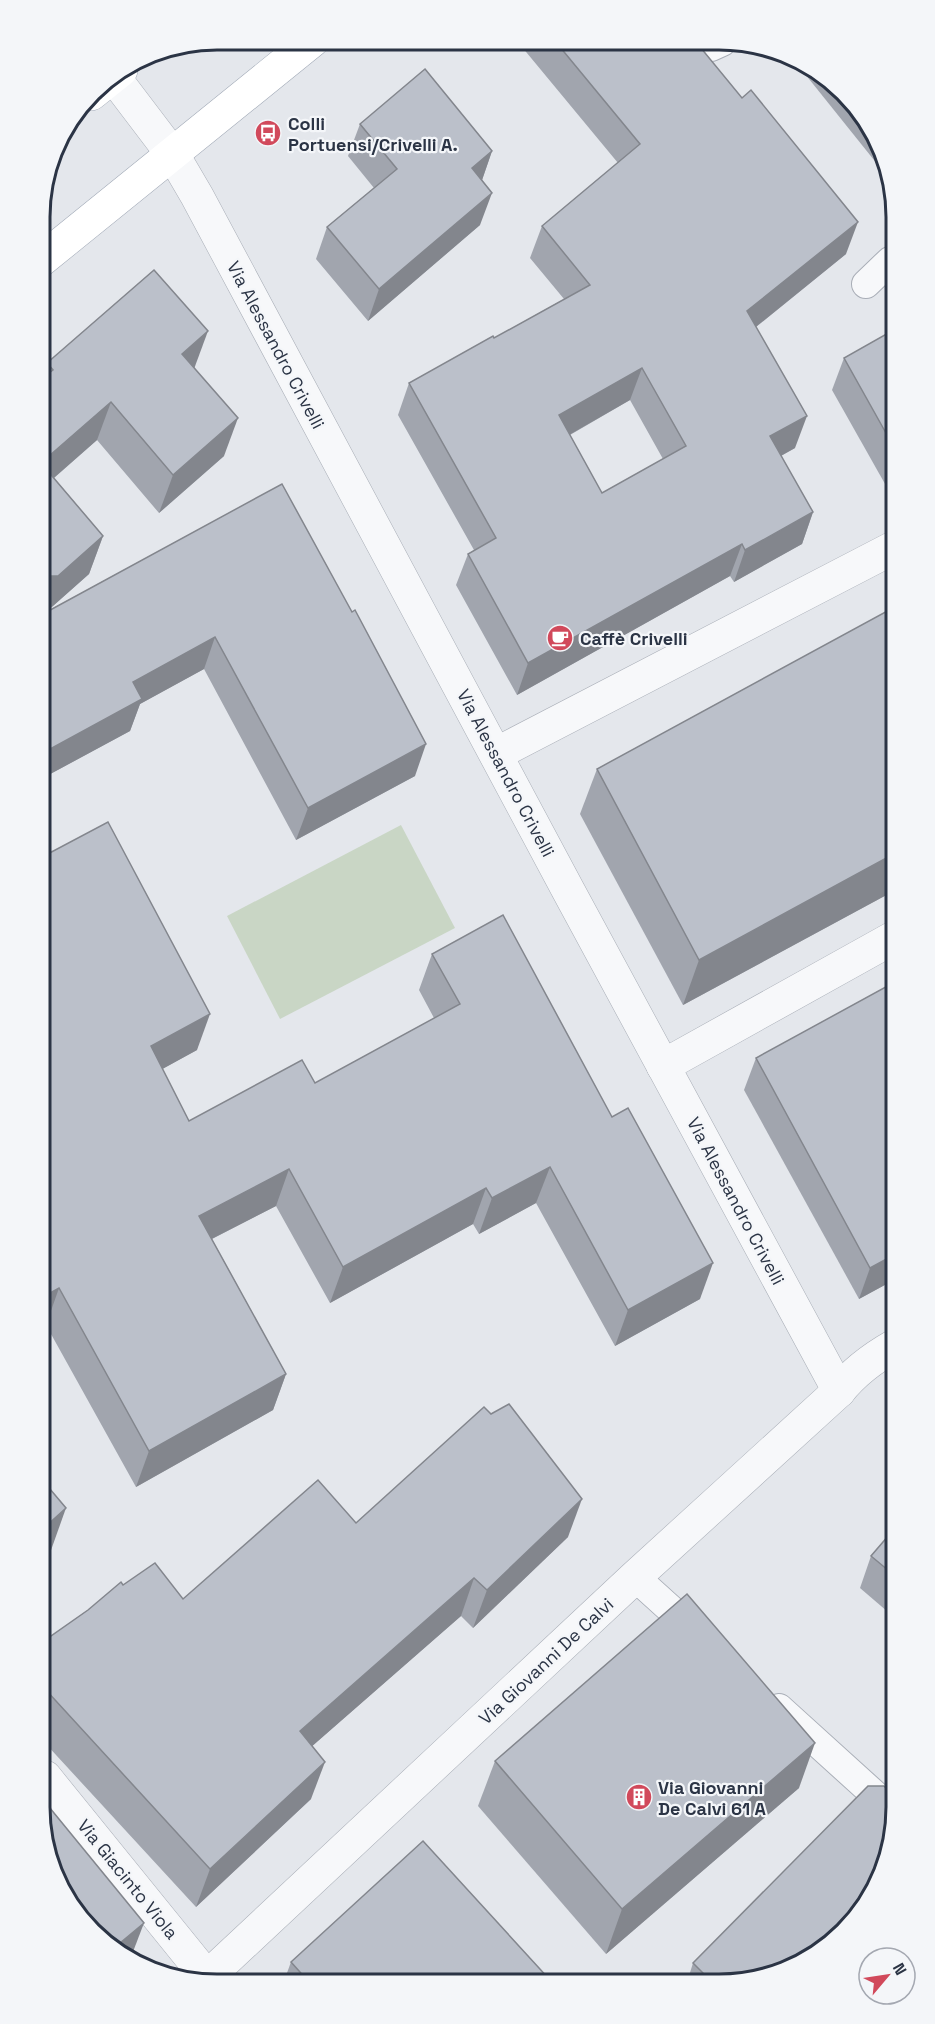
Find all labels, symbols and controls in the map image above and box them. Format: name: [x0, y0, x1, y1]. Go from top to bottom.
place label: Colli Portuensi/Crivelli A.: [288, 112, 458, 156]
bus stop icon: Colli Portuensi/Crivelli A.: [253, 118, 283, 148]
street label: Via Alessandro Crivelli: [222, 257, 330, 433]
cafe icon: Caffè Crivelli: [545, 623, 575, 653]
place label: Caffè Crivelli: [580, 627, 688, 650]
street label: Via Alessandro Crivelli: [452, 685, 560, 861]
street label: Via Alessandro Crivelli: [682, 1113, 790, 1289]
street label: Via Giovanni De Calvi: [474, 1593, 618, 1729]
place label: Via Giovanni De Calvi 61 A: [658, 1776, 766, 1820]
building icon: Via Giovanni De Calvi 61 A: [624, 1782, 654, 1812]
street label: Via Giacinto Viola: [73, 1814, 183, 1944]
north arrow: [857, 1946, 917, 2006]
text: N: [888, 1959, 911, 1979]

